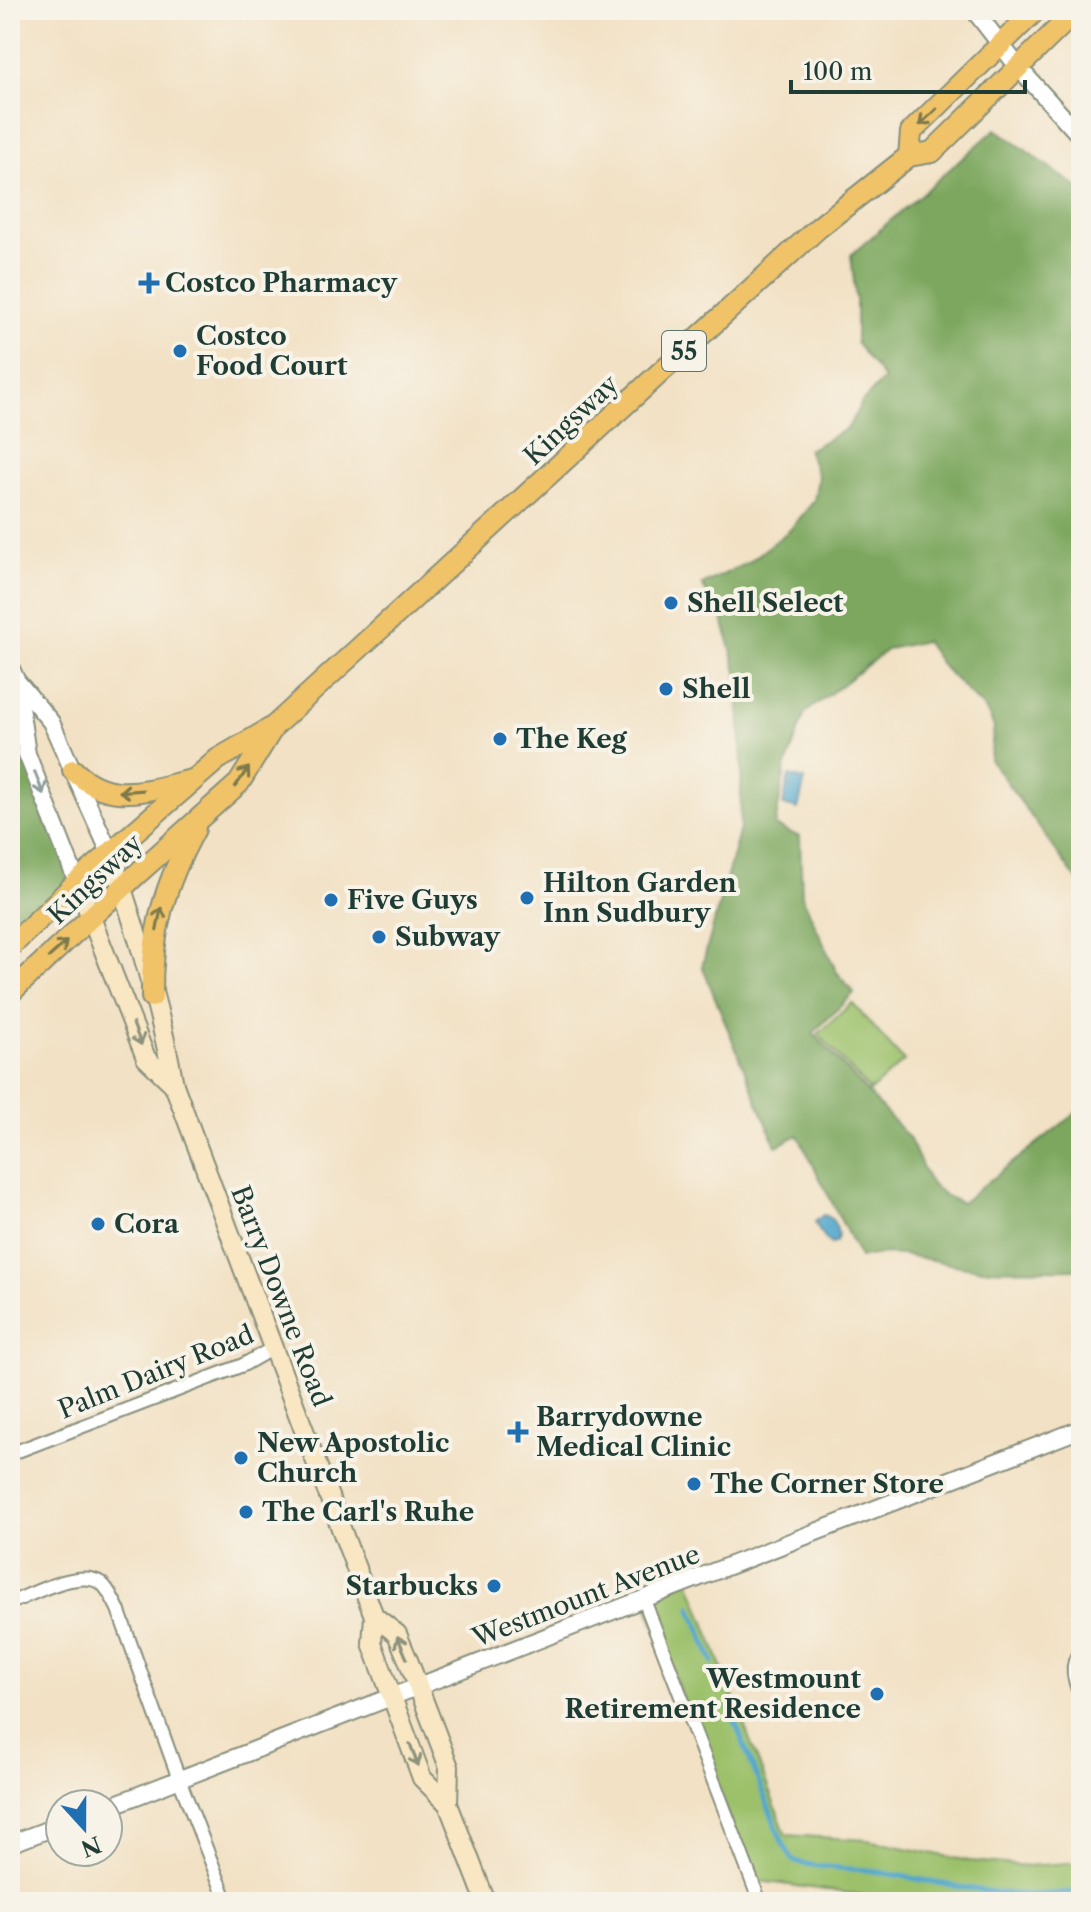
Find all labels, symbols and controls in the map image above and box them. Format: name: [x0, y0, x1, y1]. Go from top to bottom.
scale bar: [791, 44, 1025, 94]
text: 100 m: [803, 57, 872, 86]
one-way arrow: [918, 107, 938, 126]
place label: Costco Pharmacy: [165, 267, 398, 299]
marker: Costco Pharmacy: [140, 274, 158, 292]
place label: Costco Food Court: [196, 320, 348, 382]
road number: 55: [662, 331, 706, 371]
marker: Costco Food Court: [171, 342, 189, 360]
street label: Kingsway: [517, 368, 625, 472]
place label: Shell Select: [687, 587, 844, 619]
marker: Shell Select: [662, 594, 680, 612]
place label: Shell: [682, 673, 750, 705]
marker: Shell: [657, 680, 675, 698]
place label: The Keg: [516, 723, 628, 755]
marker: The Keg: [491, 730, 509, 748]
one-way arrow: [234, 766, 250, 788]
one-way arrow: [33, 770, 47, 795]
one-way arrow: [118, 784, 145, 799]
street label: Kingsway: [41, 827, 149, 931]
place label: Hilton Garden Inn Sudbury: [543, 867, 737, 929]
place label: Five Guys: [347, 884, 478, 916]
marker: Hilton Garden Inn Sudbury: [518, 889, 536, 907]
marker: Five Guys: [322, 891, 340, 909]
one-way arrow: [152, 907, 167, 933]
place label: Subway: [395, 921, 501, 953]
marker: Subway: [370, 928, 388, 946]
one-way arrow: [48, 941, 68, 959]
one-way arrow: [131, 1021, 145, 1046]
street label: Barry Downe Road: [224, 1181, 338, 1411]
place label: Cora: [114, 1208, 180, 1240]
marker: Cora: [89, 1215, 107, 1233]
street label: Palm Dairy Road: [54, 1318, 259, 1426]
place label: Barrydowne Medical Clinic: [536, 1401, 731, 1463]
marker: Barrydowne Medical Clinic: [507, 1421, 529, 1443]
place label: New Apostolic Church: [257, 1427, 449, 1489]
marker: New Apostolic Church: [232, 1449, 250, 1467]
place label: The Corner Store: [710, 1468, 944, 1500]
marker: The Corner Store: [685, 1475, 703, 1493]
place label: The Carl's Ruhe: [262, 1496, 474, 1528]
marker: The Carl's Ruhe: [237, 1503, 255, 1521]
street label: Westmount Avenue: [467, 1538, 704, 1654]
place label: Starbucks: [345, 1570, 478, 1602]
marker: Starbucks: [485, 1577, 503, 1595]
one-way arrow: [393, 1635, 408, 1660]
place label: Westmount Retirement Residence: [565, 1663, 862, 1725]
marker: Westmount Retirement Residence: [868, 1685, 886, 1703]
one-way arrow: [408, 1742, 422, 1767]
north arrow: [44, 1788, 124, 1868]
text: N: [77, 1830, 105, 1862]

